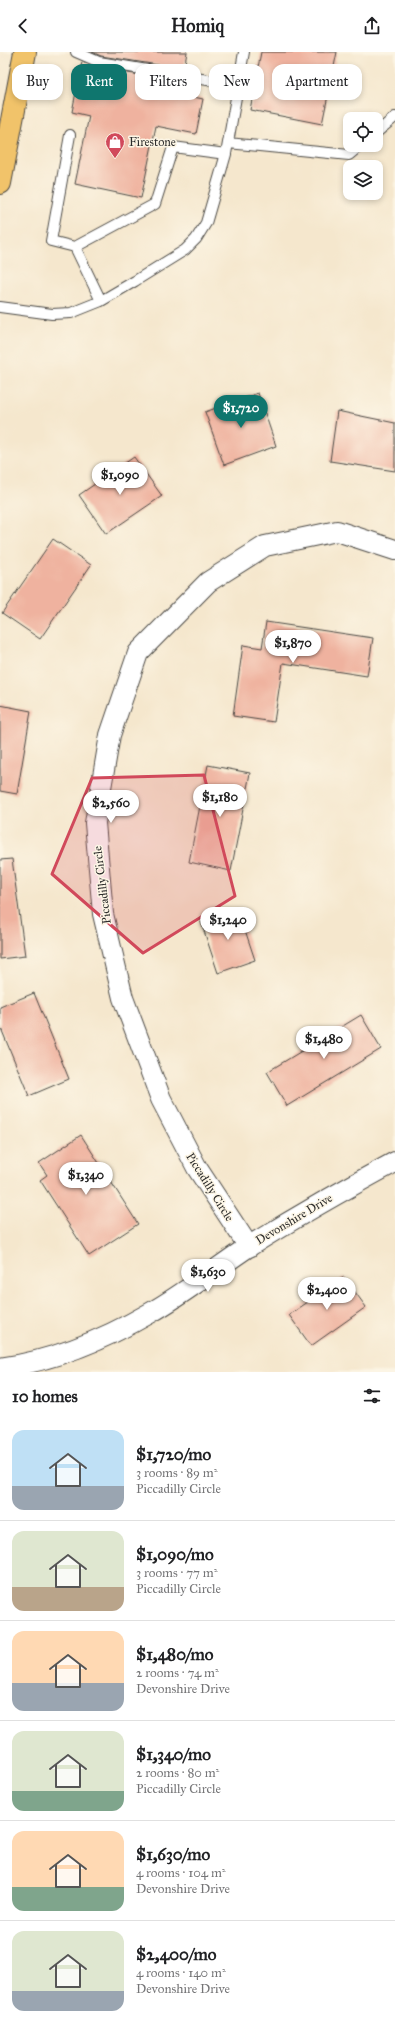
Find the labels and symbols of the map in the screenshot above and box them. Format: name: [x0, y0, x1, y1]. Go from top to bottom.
shop icon: Firestone: [104, 131, 126, 159]
place label: Firestone: [129, 135, 176, 149]
pin: $1,720: [208, 395, 274, 429]
pin: $1,090: [87, 462, 153, 496]
pin: $1,870: [260, 630, 326, 664]
pin: $1,180: [187, 784, 253, 818]
pin: $2,560: [78, 790, 144, 824]
street label: Piccadilly Circle: [90, 845, 114, 925]
pin: $1,240: [195, 907, 261, 941]
pin: $1,480: [291, 1026, 357, 1060]
street label: Piccadilly Circle: [183, 1150, 237, 1224]
pin: $1,340: [53, 1162, 119, 1196]
street label: Devonshire Drive: [253, 1191, 335, 1247]
pin: $1,630: [175, 1259, 241, 1293]
pin: $2,400: [294, 1277, 360, 1311]

